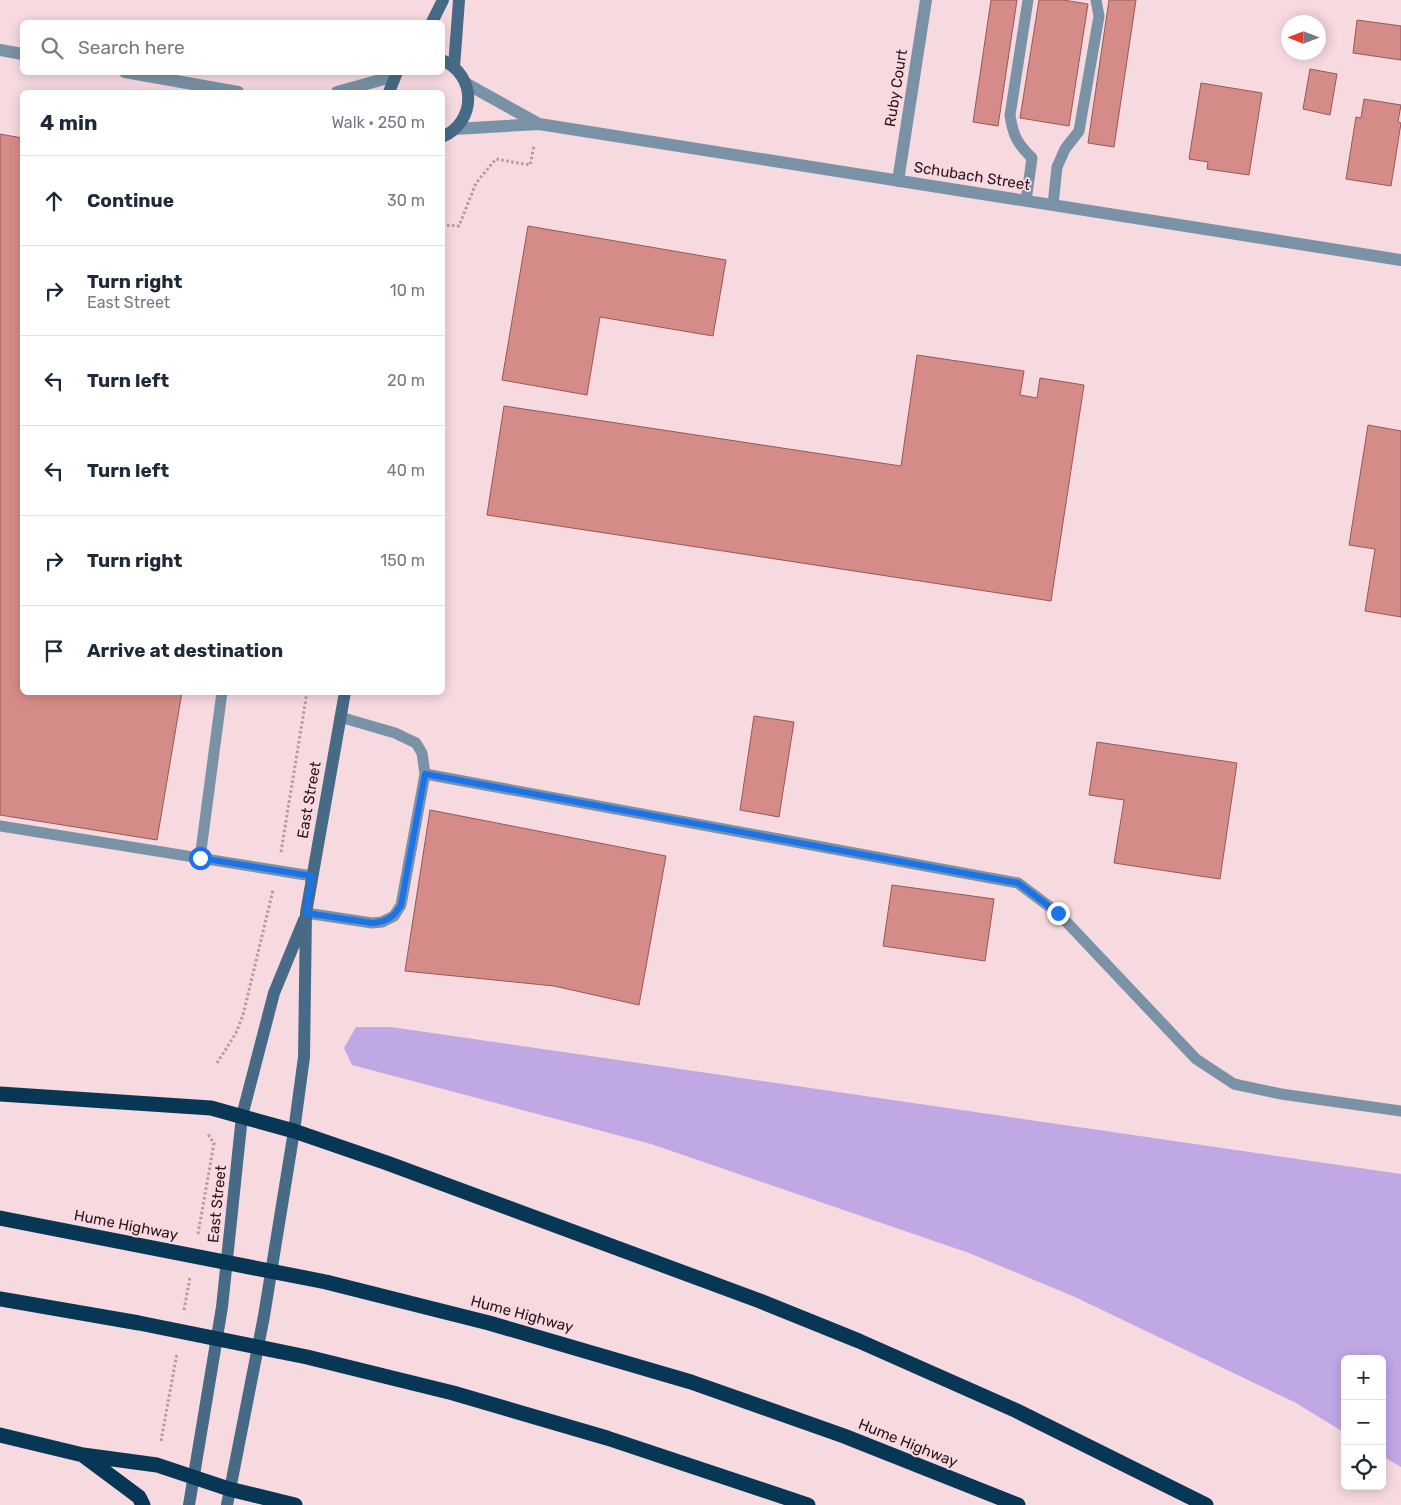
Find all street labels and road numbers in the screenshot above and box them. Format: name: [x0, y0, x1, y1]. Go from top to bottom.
street label: Ruby Court: [881, 48, 911, 128]
street label: Schubach Street: [913, 158, 1032, 194]
street label: East Street: [293, 760, 325, 840]
street label: East Street: [204, 1164, 230, 1244]
street label: Hume Highway: [72, 1206, 180, 1244]
street label: Hume Highway: [469, 1292, 575, 1336]
street label: Hume Highway: [856, 1415, 960, 1471]

